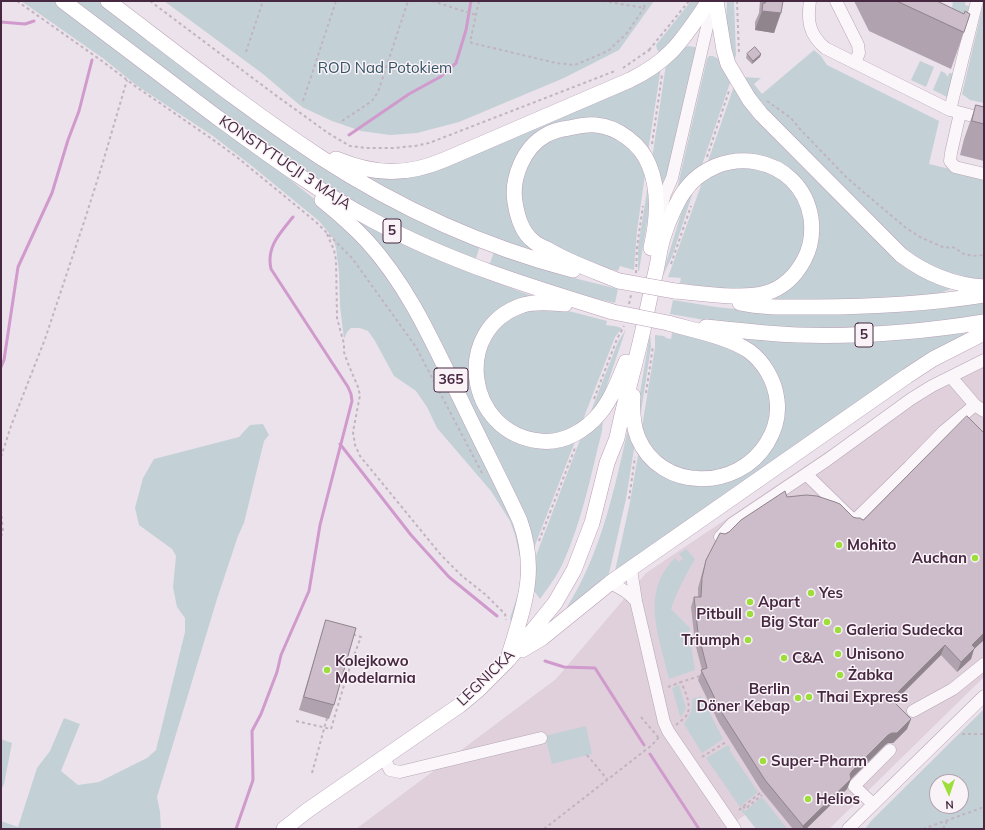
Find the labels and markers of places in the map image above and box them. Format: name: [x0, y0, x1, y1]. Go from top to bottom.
place label: Mohito: [847, 536, 896, 554]
marker: Mohito: [834, 540, 844, 550]
place label: Auchan: [912, 549, 967, 567]
marker: Auchan: [970, 553, 980, 563]
place label: Yes: [819, 584, 843, 602]
marker: Yes: [806, 588, 816, 598]
place label: Apart: [758, 593, 800, 611]
marker: Apart: [745, 597, 755, 607]
place label: Pitbull: [696, 605, 742, 623]
marker: Pitbull: [745, 609, 755, 619]
place label: Big Star: [761, 613, 819, 631]
marker: Big Star: [822, 617, 832, 627]
place label: Galeria Sudecka: [846, 621, 963, 639]
marker: Galeria Sudecka: [833, 625, 843, 635]
place label: Triumph: [681, 631, 740, 649]
marker: Triumph: [743, 635, 753, 645]
place label: Unisono: [846, 645, 904, 663]
place label: C&A: [792, 649, 823, 667]
marker: Unisono: [833, 649, 843, 659]
place label: Kolejkowo Modelarnia: [335, 652, 416, 687]
marker: C&A: [779, 653, 789, 663]
marker: Kolejkowo Modelarnia: [322, 665, 332, 675]
place label: Żabka: [848, 666, 893, 684]
marker: Żabka: [835, 670, 845, 680]
place label: Berlin Döner Kebap: [697, 680, 790, 715]
place label: Thai Express: [817, 688, 908, 706]
marker: Thai Express: [804, 692, 814, 702]
marker: Berlin Döner Kebap: [793, 693, 803, 703]
place label: Super-Pharm: [771, 752, 867, 770]
marker: Super-Pharm: [758, 756, 768, 766]
place label: Helios: [816, 790, 860, 808]
marker: Helios: [803, 794, 813, 804]

